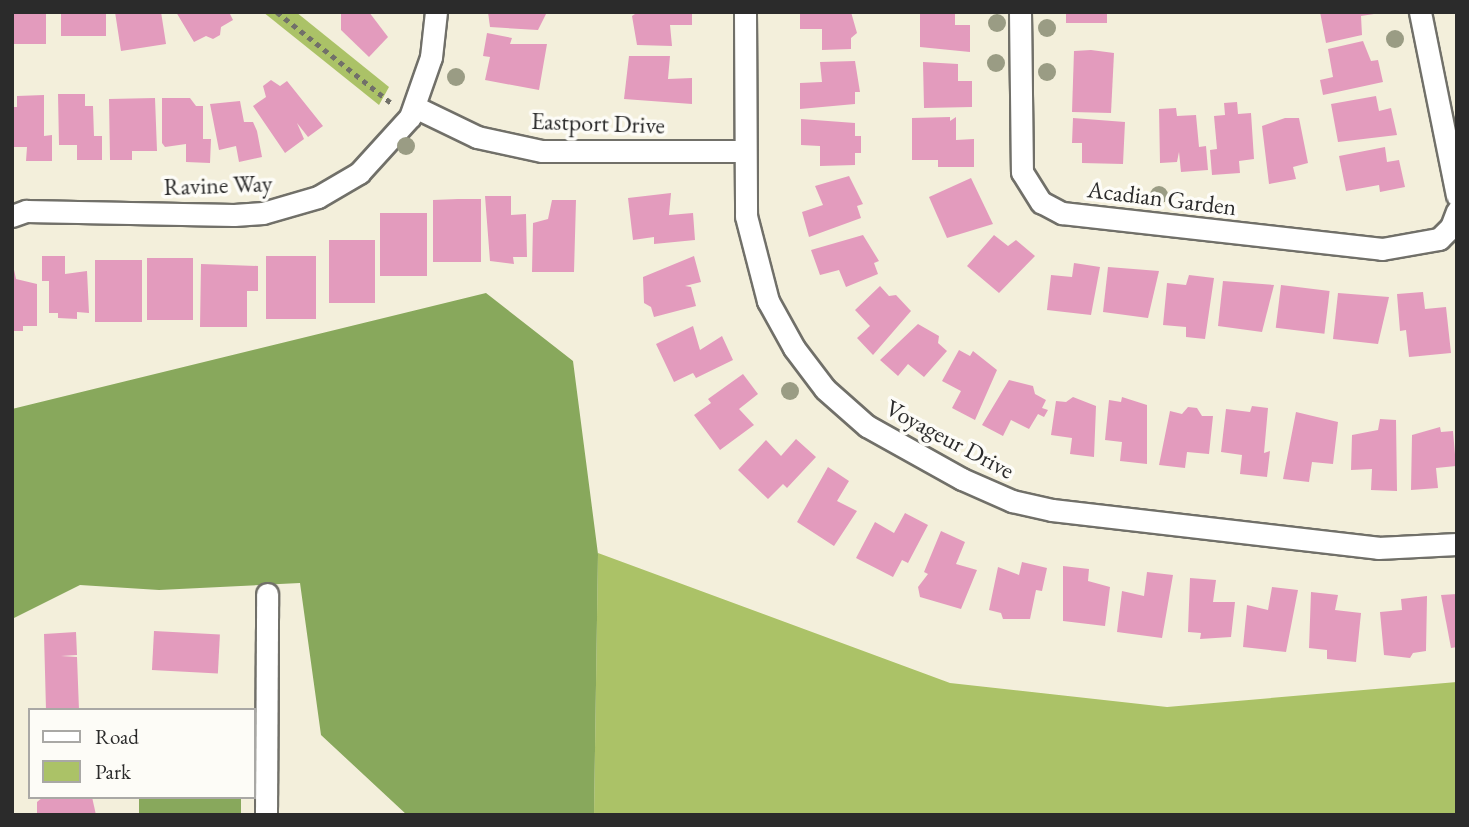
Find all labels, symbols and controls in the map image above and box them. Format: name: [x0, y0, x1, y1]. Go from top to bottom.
street label: Eastport Drive: [531, 106, 665, 140]
street label: Ravine Way: [163, 169, 273, 201]
street label: Acadian Garden: [1086, 175, 1238, 221]
street label: Voyageur Drive: [881, 393, 1019, 485]
legend: [28, 708, 256, 799]
text: Road: [95, 723, 139, 750]
text: Park: [95, 758, 131, 785]

